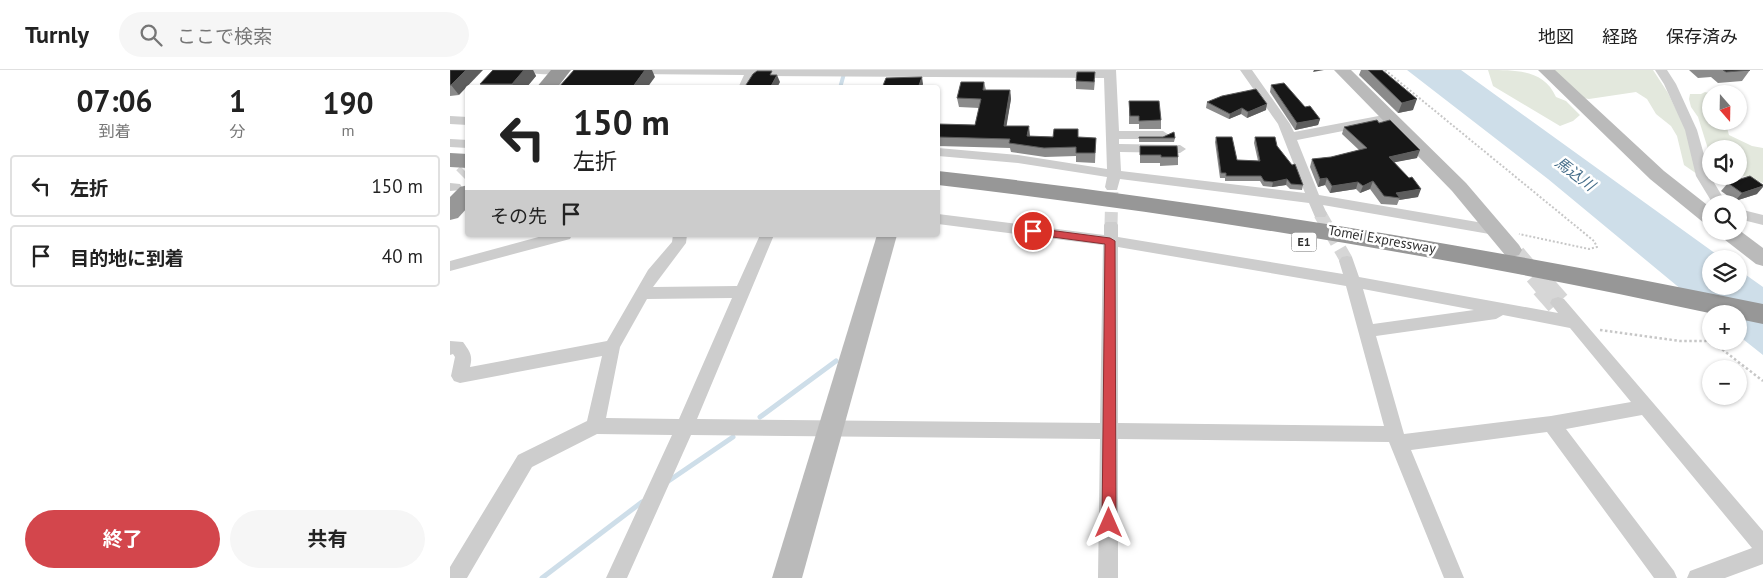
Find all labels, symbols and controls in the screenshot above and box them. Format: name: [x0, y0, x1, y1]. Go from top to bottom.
search box: [119, 12, 469, 57]
text: Turnly: [25, 19, 89, 50]
icon: search: [137, 21, 165, 49]
text: ここで検索: [177, 24, 272, 48]
text: 地図: [1538, 25, 1574, 48]
text: 経路: [1602, 25, 1638, 48]
text: 保存済み: [1666, 25, 1738, 48]
text: 07:06: [76, 81, 153, 120]
text: 1: [229, 81, 246, 120]
text: 190: [323, 83, 374, 122]
north arrow: [1702, 85, 1748, 130]
map controls: [1702, 85, 1747, 405]
text: 150 m: [573, 99, 670, 145]
icon: left: [490, 105, 555, 170]
text: m: [342, 120, 355, 140]
text: 到着: [99, 121, 131, 141]
text: 分: [230, 121, 246, 141]
button: sound: [1702, 140, 1747, 185]
text: 左折: [573, 147, 617, 175]
water label: 馬込川: [1552, 152, 1601, 196]
icon: left: [27, 172, 55, 200]
text: 150 m: [371, 174, 423, 198]
text: 左折: [70, 176, 108, 200]
button: search: [1702, 195, 1747, 240]
icon: arrive: [557, 200, 585, 228]
text: その先: [490, 204, 547, 228]
pin: [1012, 210, 1054, 252]
icon: arrive: [1019, 217, 1047, 245]
street label: Tomei Expressway: [1327, 221, 1438, 257]
road number: E1: [1292, 232, 1316, 252]
icon: arrive: [27, 242, 55, 270]
text: 40 m: [382, 244, 423, 268]
text: 目的地に到着: [70, 246, 184, 270]
button: layers: [1702, 250, 1747, 295]
button: +: [1702, 305, 1747, 350]
button: −: [1702, 360, 1747, 405]
position arrow: [1082, 496, 1134, 548]
button: 終了: [25, 510, 220, 568]
button: 共有: [230, 510, 425, 568]

